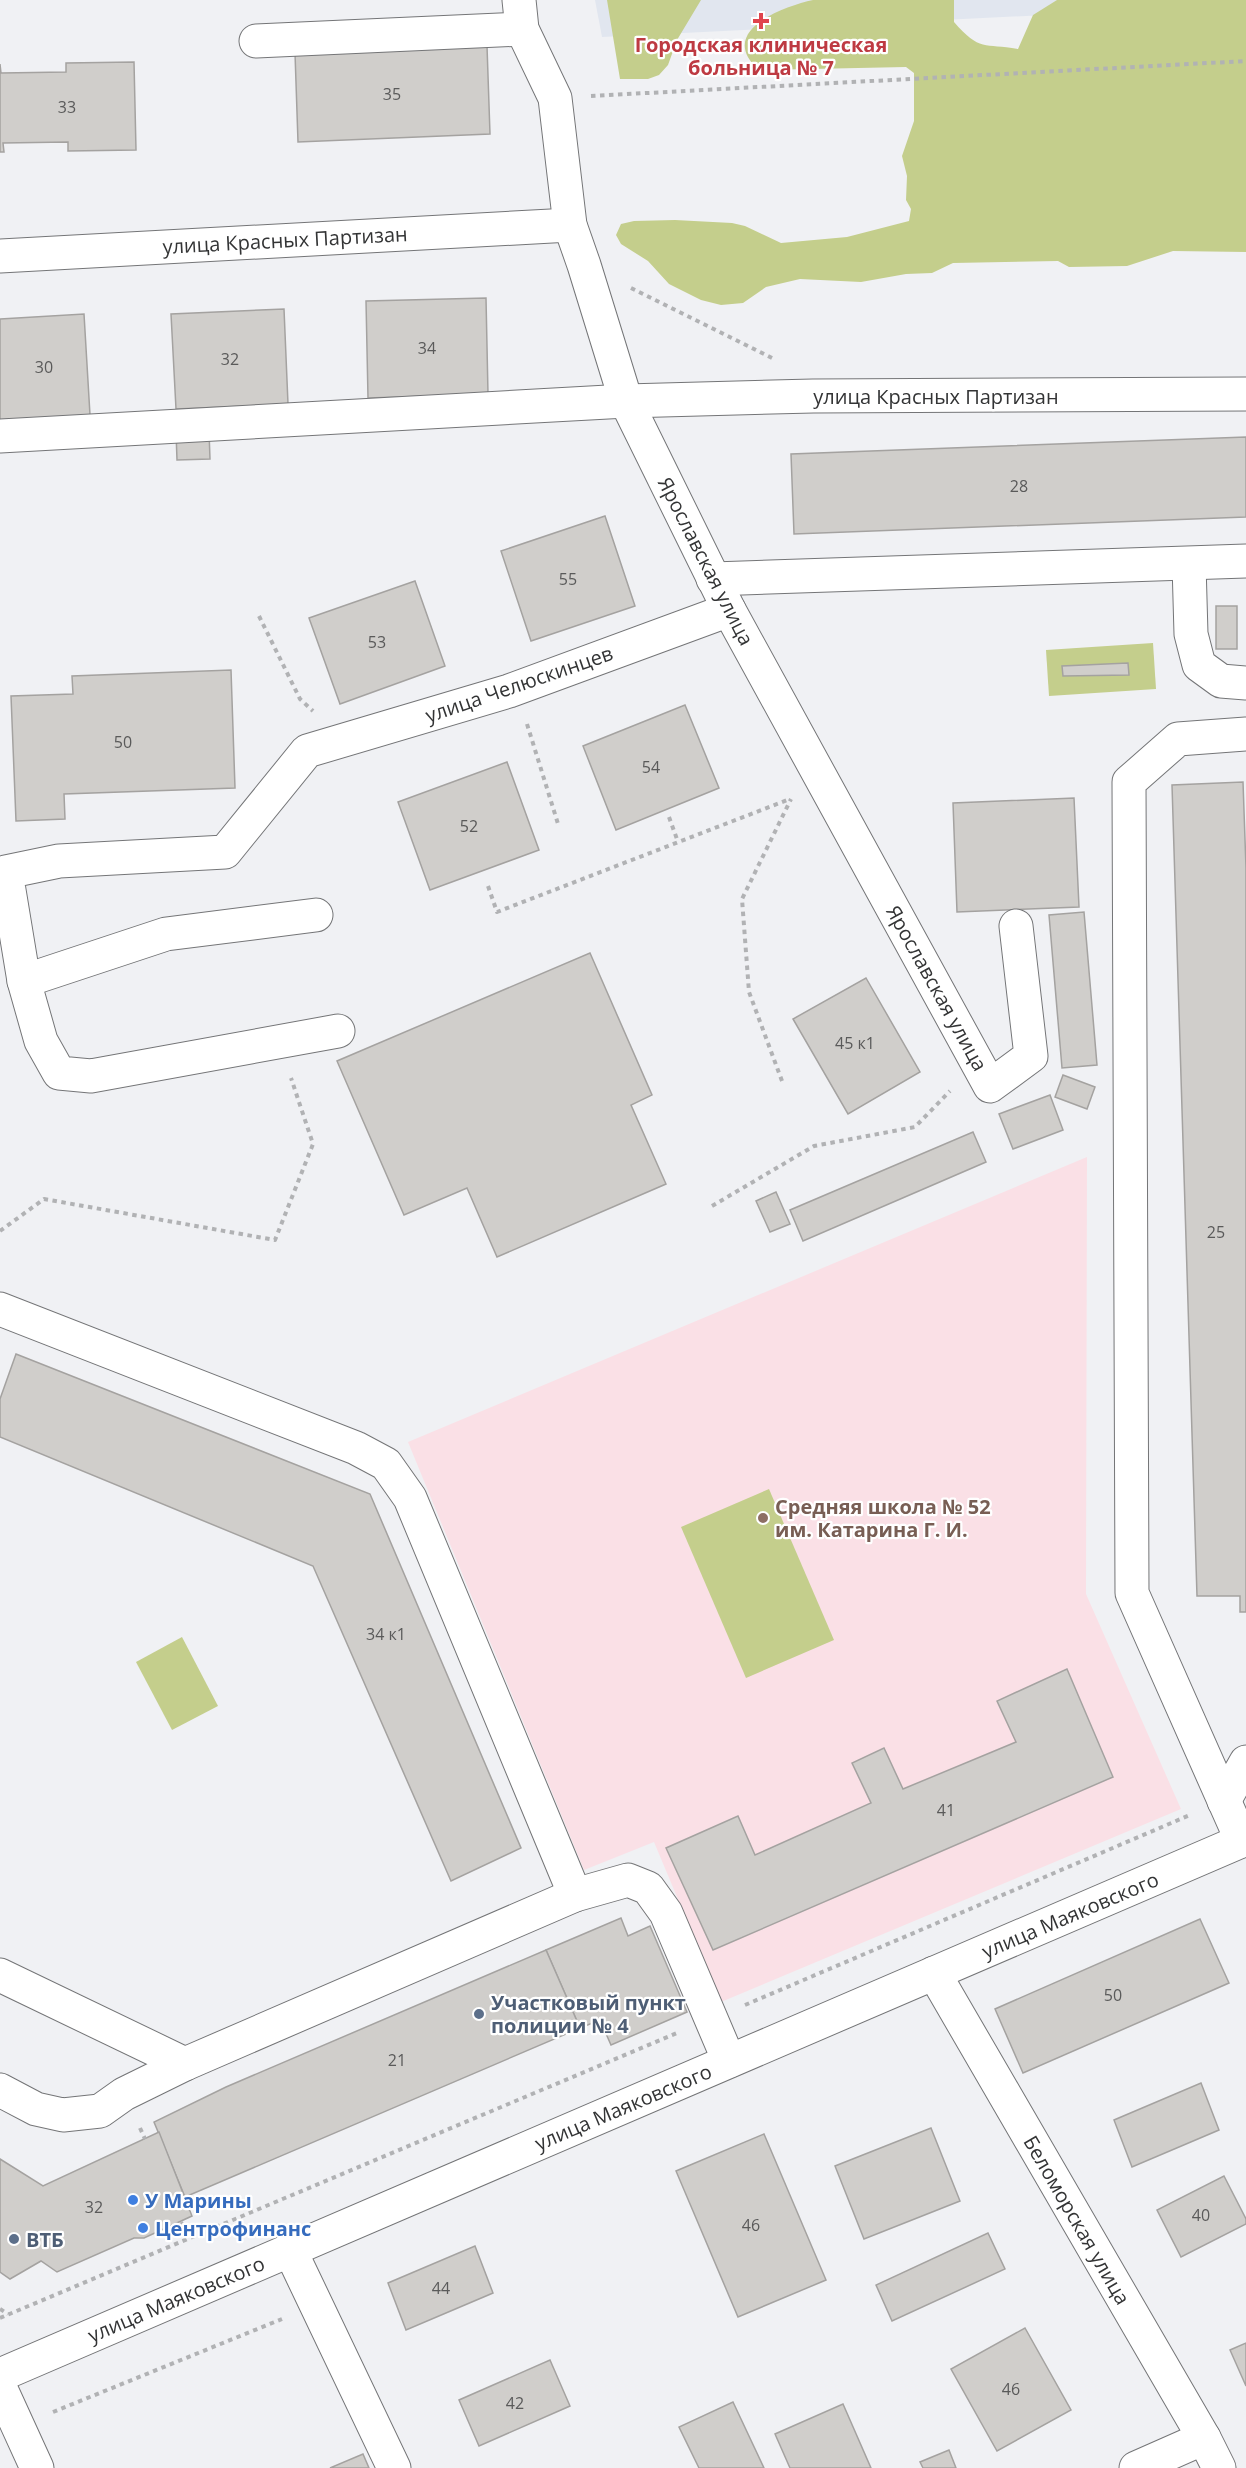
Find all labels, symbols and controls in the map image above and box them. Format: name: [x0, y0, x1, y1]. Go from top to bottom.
marker: Городская клиническая больница № 7: [752, 12, 770, 30]
place label: Городская клиническая больница № 7: [635, 31, 887, 81]
house number: 35: [383, 83, 401, 105]
house number: 33: [58, 96, 76, 118]
street label: улица Красных Партизан: [162, 220, 408, 260]
house number: 34: [418, 337, 436, 359]
house number: 32: [221, 348, 239, 370]
house number: 30: [35, 356, 53, 378]
street label: улица Красных Партизан: [813, 383, 1059, 410]
street label: Ярославская улица: [652, 472, 760, 650]
house number: 28: [1010, 475, 1028, 497]
house number: 55: [559, 568, 577, 590]
house number: 53: [368, 631, 386, 653]
street label: улица Челюскинцев: [422, 639, 616, 729]
house number: 50: [114, 731, 132, 753]
house number: 54: [642, 756, 660, 778]
house number: 52: [460, 815, 478, 837]
street label: Ярославская улица: [880, 900, 994, 1076]
house number: 45 к1: [835, 1032, 875, 1054]
house number: 25: [1207, 1221, 1225, 1243]
place label: Средняя школа № 52 им. Катарина Г. И.: [775, 1493, 991, 1543]
marker: Средняя школа № 52 им. Катарина Г. И.: [756, 1511, 770, 1525]
house number: 34 к1: [366, 1623, 406, 1645]
house number: 41: [937, 1799, 955, 1821]
street label: улица Маяковского: [977, 1866, 1163, 1964]
house number: 50: [1104, 1984, 1122, 2006]
place label: Участковый пункт полиции № 4: [491, 1989, 686, 2039]
marker: Участковый пункт полиции № 4: [472, 2007, 486, 2021]
house number: 21: [388, 2049, 406, 2071]
street label: улица Маяковского: [530, 2058, 716, 2156]
street label: Беломорская улица: [1018, 2131, 1136, 2309]
place label: У Марины: [145, 2187, 252, 2214]
marker: У Марины: [126, 2193, 140, 2207]
house number: 32: [85, 2196, 103, 2218]
house number: 40: [1192, 2204, 1210, 2226]
house number: 46: [742, 2214, 760, 2236]
place label: Центрофинанс: [155, 2215, 311, 2242]
marker: Центрофинанс: [136, 2221, 150, 2235]
place label: ВТБ: [26, 2226, 64, 2253]
marker: ВТБ: [7, 2232, 21, 2246]
street label: улица Маяковского: [83, 2250, 269, 2348]
house number: 44: [432, 2277, 450, 2299]
house number: 46: [1002, 2378, 1020, 2400]
house number: 42: [506, 2392, 524, 2414]

